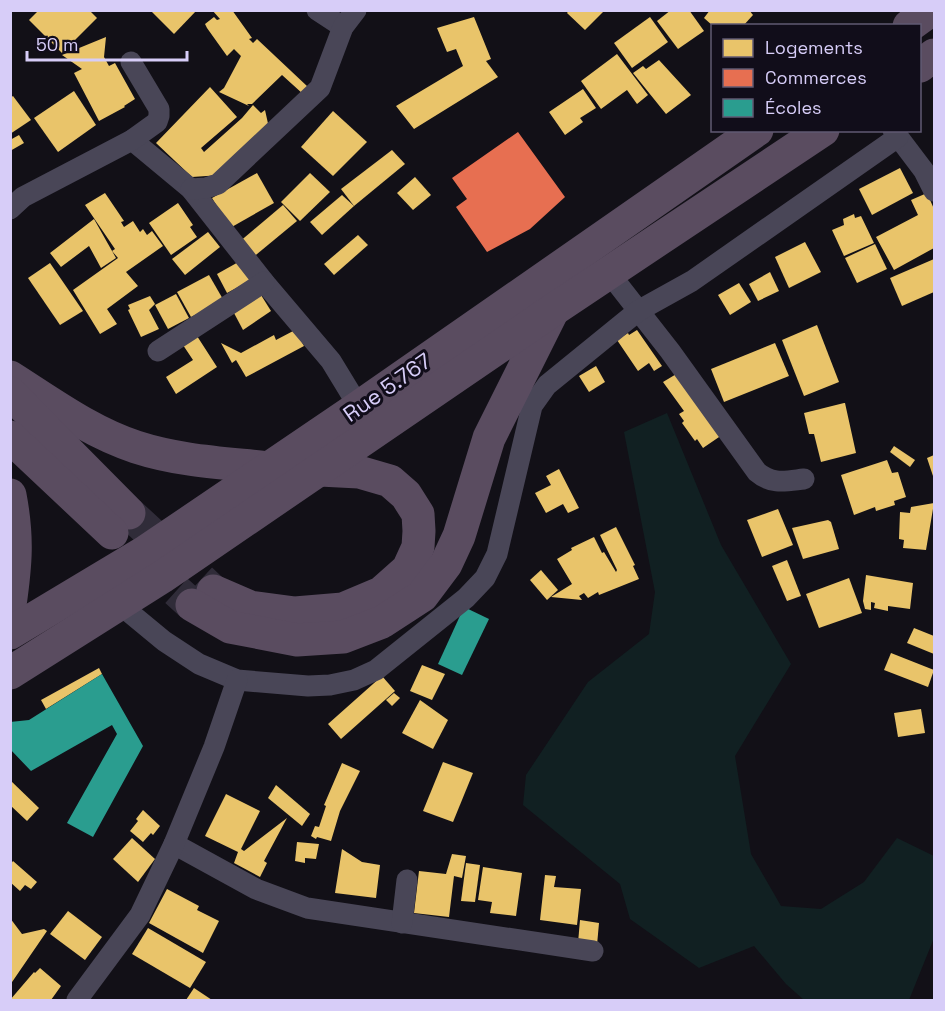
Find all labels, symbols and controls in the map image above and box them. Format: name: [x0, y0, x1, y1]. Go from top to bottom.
scale bar: [27, 24, 188, 62]
legend: [711, 24, 921, 132]
text: 50 m: [36, 33, 78, 56]
text: Logements: [765, 36, 863, 59]
text: Commerces: [765, 66, 867, 89]
text: Écoles: [765, 96, 822, 119]
street label: Rue 5.767: [337, 346, 437, 428]

